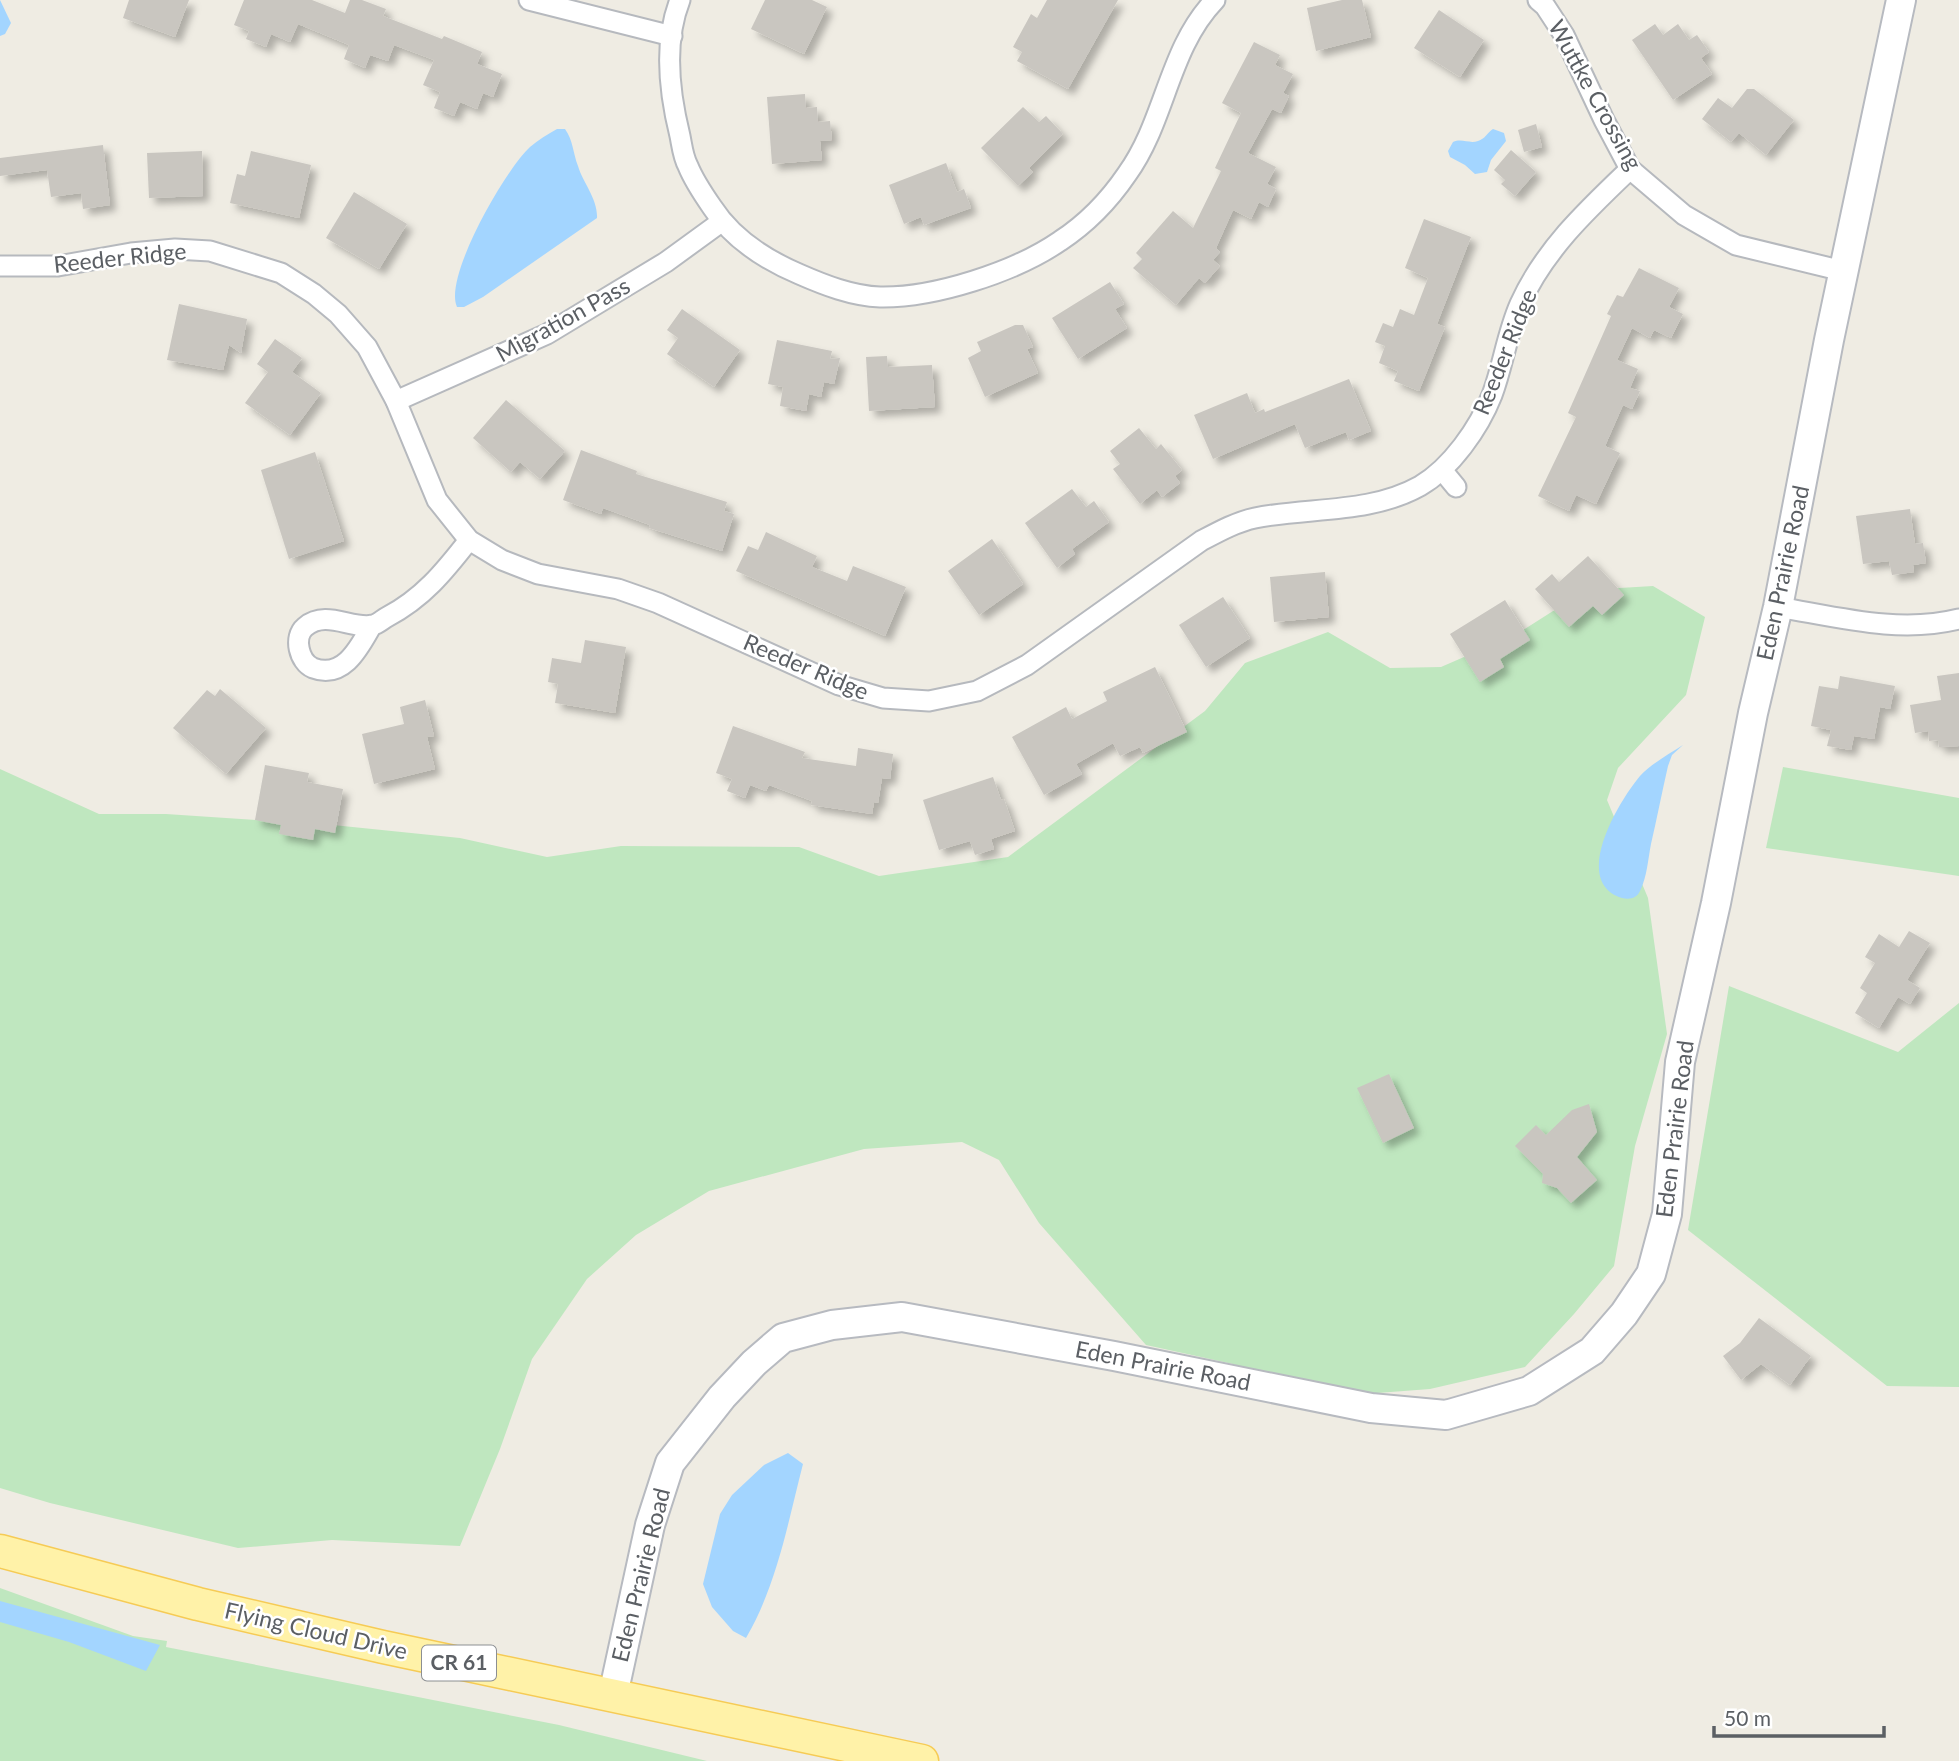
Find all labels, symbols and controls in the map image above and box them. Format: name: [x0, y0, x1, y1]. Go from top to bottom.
street label: Wuttke Crossing: [1543, 15, 1649, 174]
street label: Reeder Ridge: [52, 236, 188, 278]
street label: Migration Pass: [491, 271, 634, 367]
street label: Reeder Ridge: [1466, 285, 1542, 419]
street label: Eden Prairie Road: [1750, 483, 1814, 663]
street label: Reeder Ridge: [740, 627, 873, 705]
street label: Eden Prairie Road: [1649, 1039, 1699, 1219]
street label: Eden Prairie Road: [1073, 1334, 1253, 1396]
street label: Eden Prairie Road: [605, 1485, 675, 1665]
street label: Flying Cloud Drive: [222, 1595, 410, 1665]
road number: CR 61: [422, 1646, 496, 1680]
scale bar: [1714, 1694, 1884, 1738]
text: 50 m: [1724, 1705, 1771, 1730]

